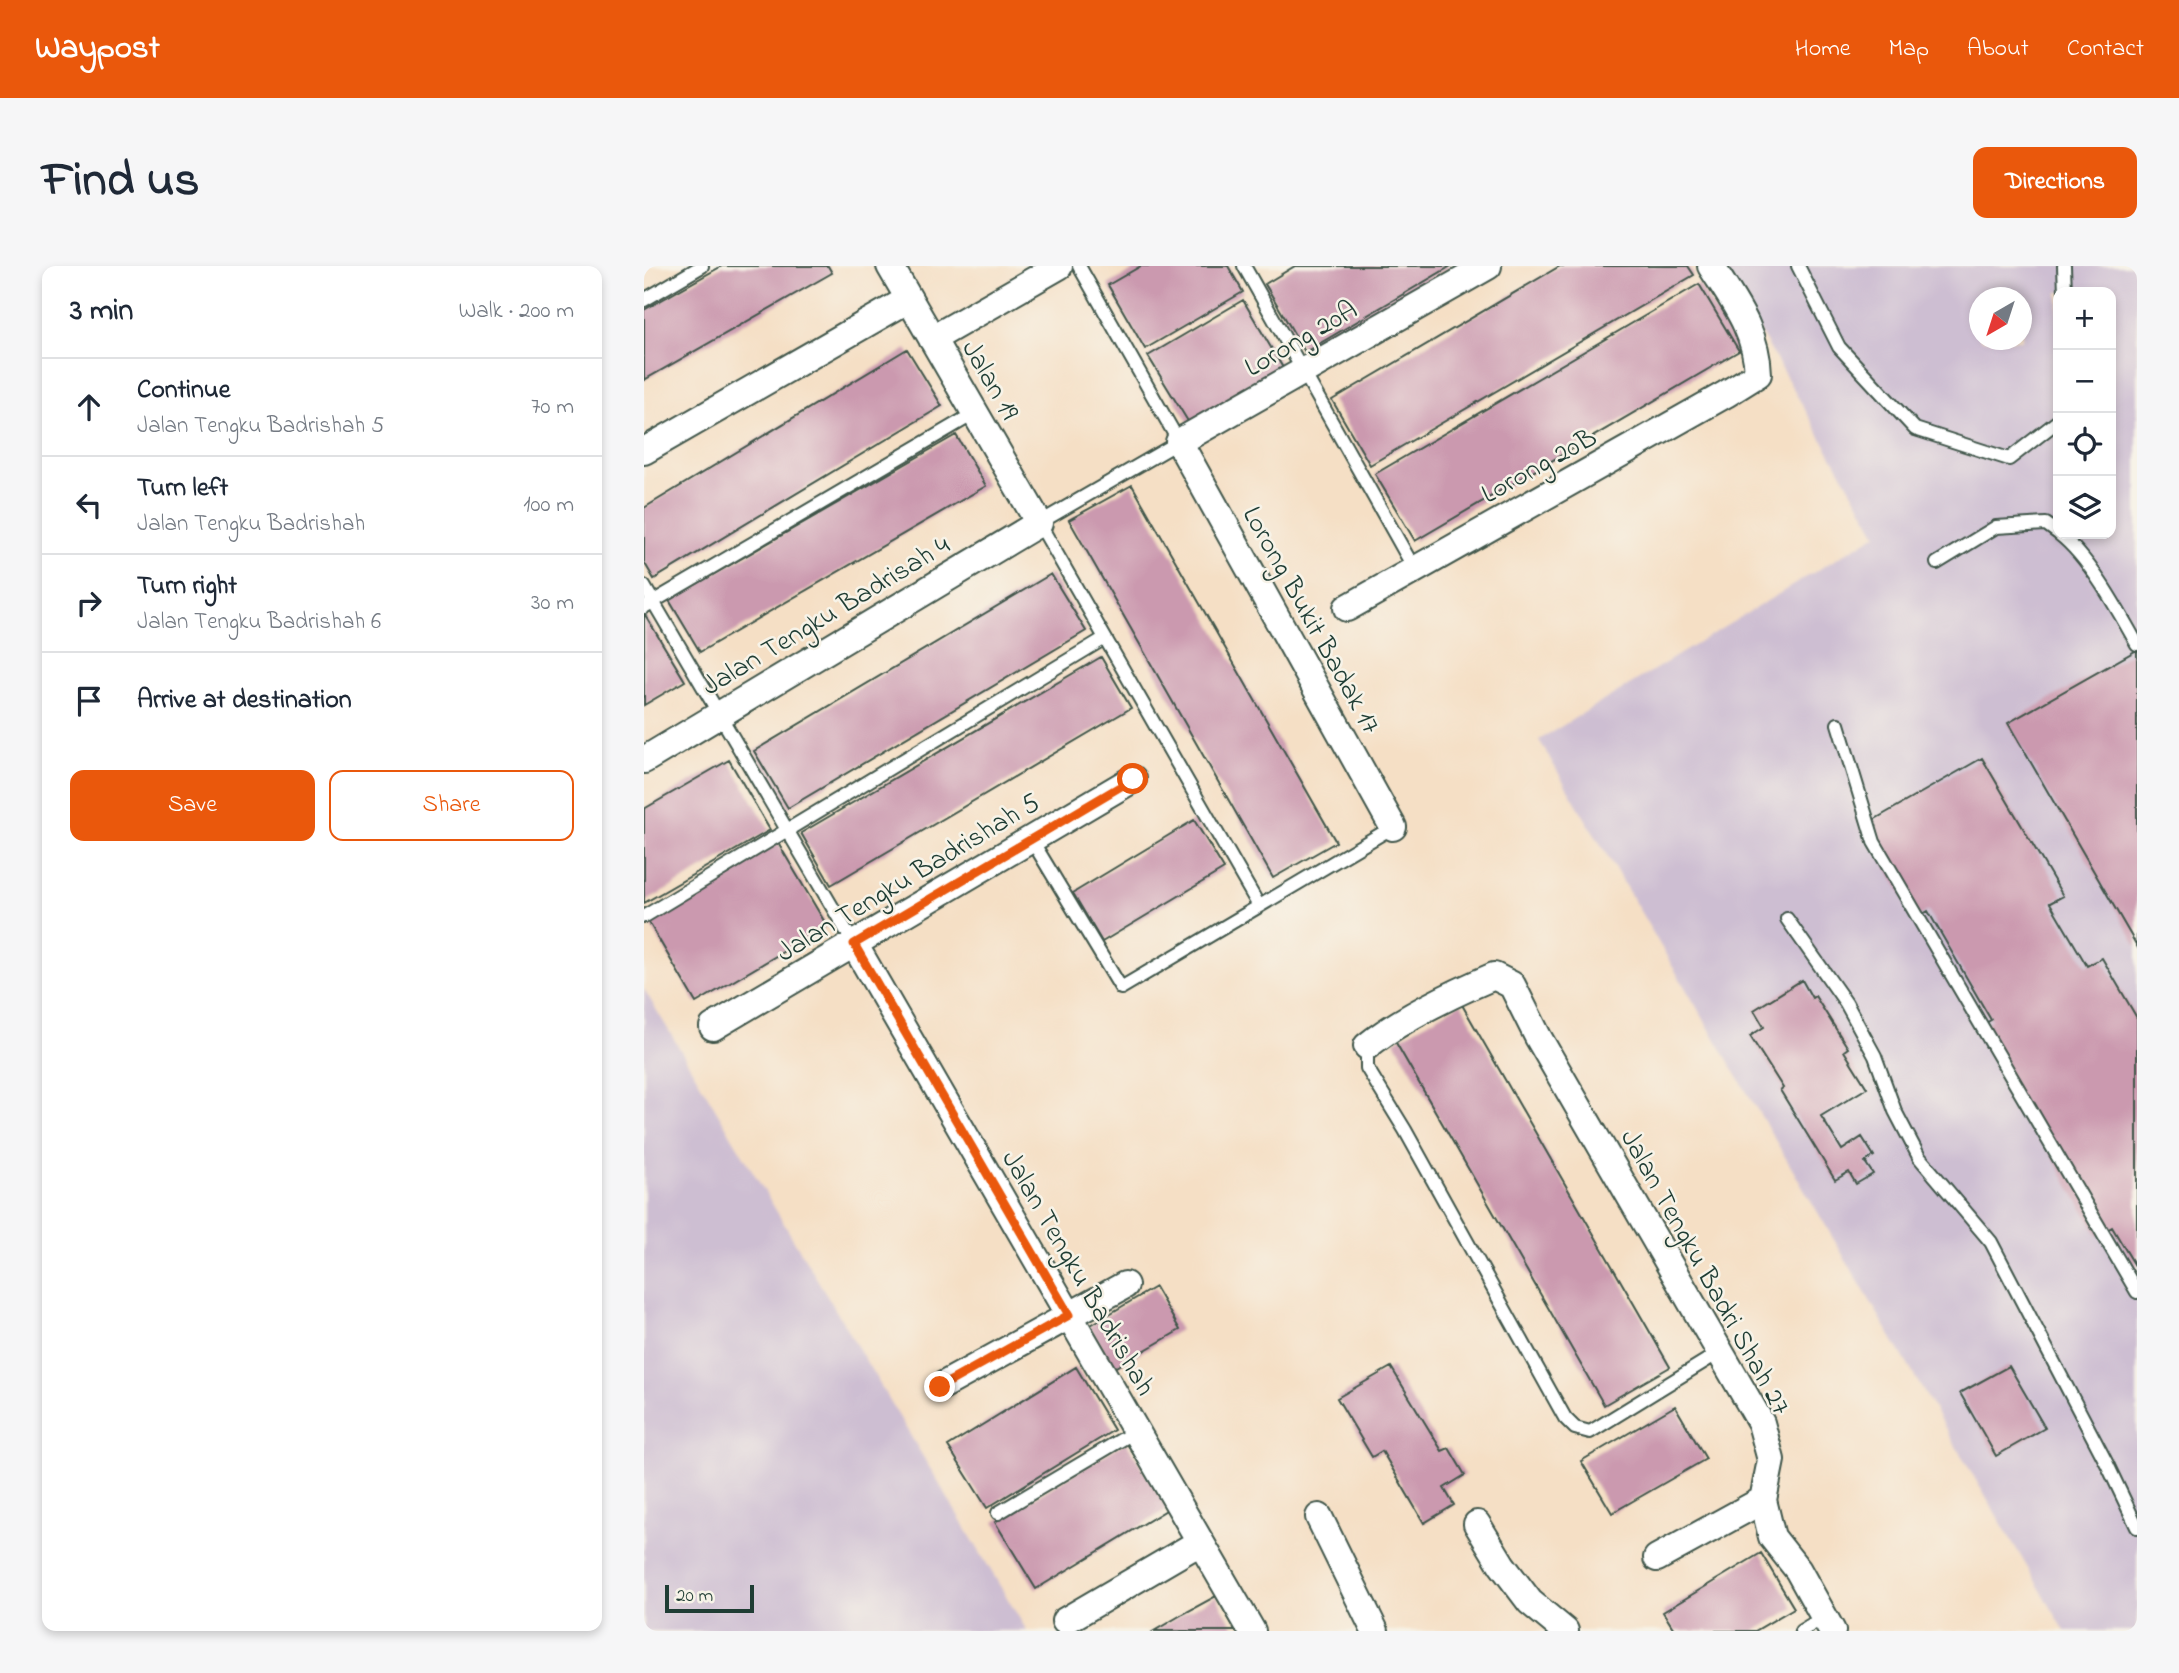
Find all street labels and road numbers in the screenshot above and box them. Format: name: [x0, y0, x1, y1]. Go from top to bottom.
street label: Lorong 20A: [1237, 291, 1366, 389]
street label: Jalan 19: [950, 333, 1029, 429]
street label: Lorong 20B: [1474, 418, 1605, 516]
street label: Lorong Bukit Badak 17: [1230, 499, 1390, 742]
street label: Jalan Tengku Badrisah 4: [695, 526, 959, 707]
street label: Jalan Tengku Badrishah 5: [769, 784, 1048, 974]
street label: Jalan Tengku Badri Shah 27: [1608, 1122, 1800, 1423]
street label: Jalan Tengku Badrishah: [990, 1143, 1164, 1404]

